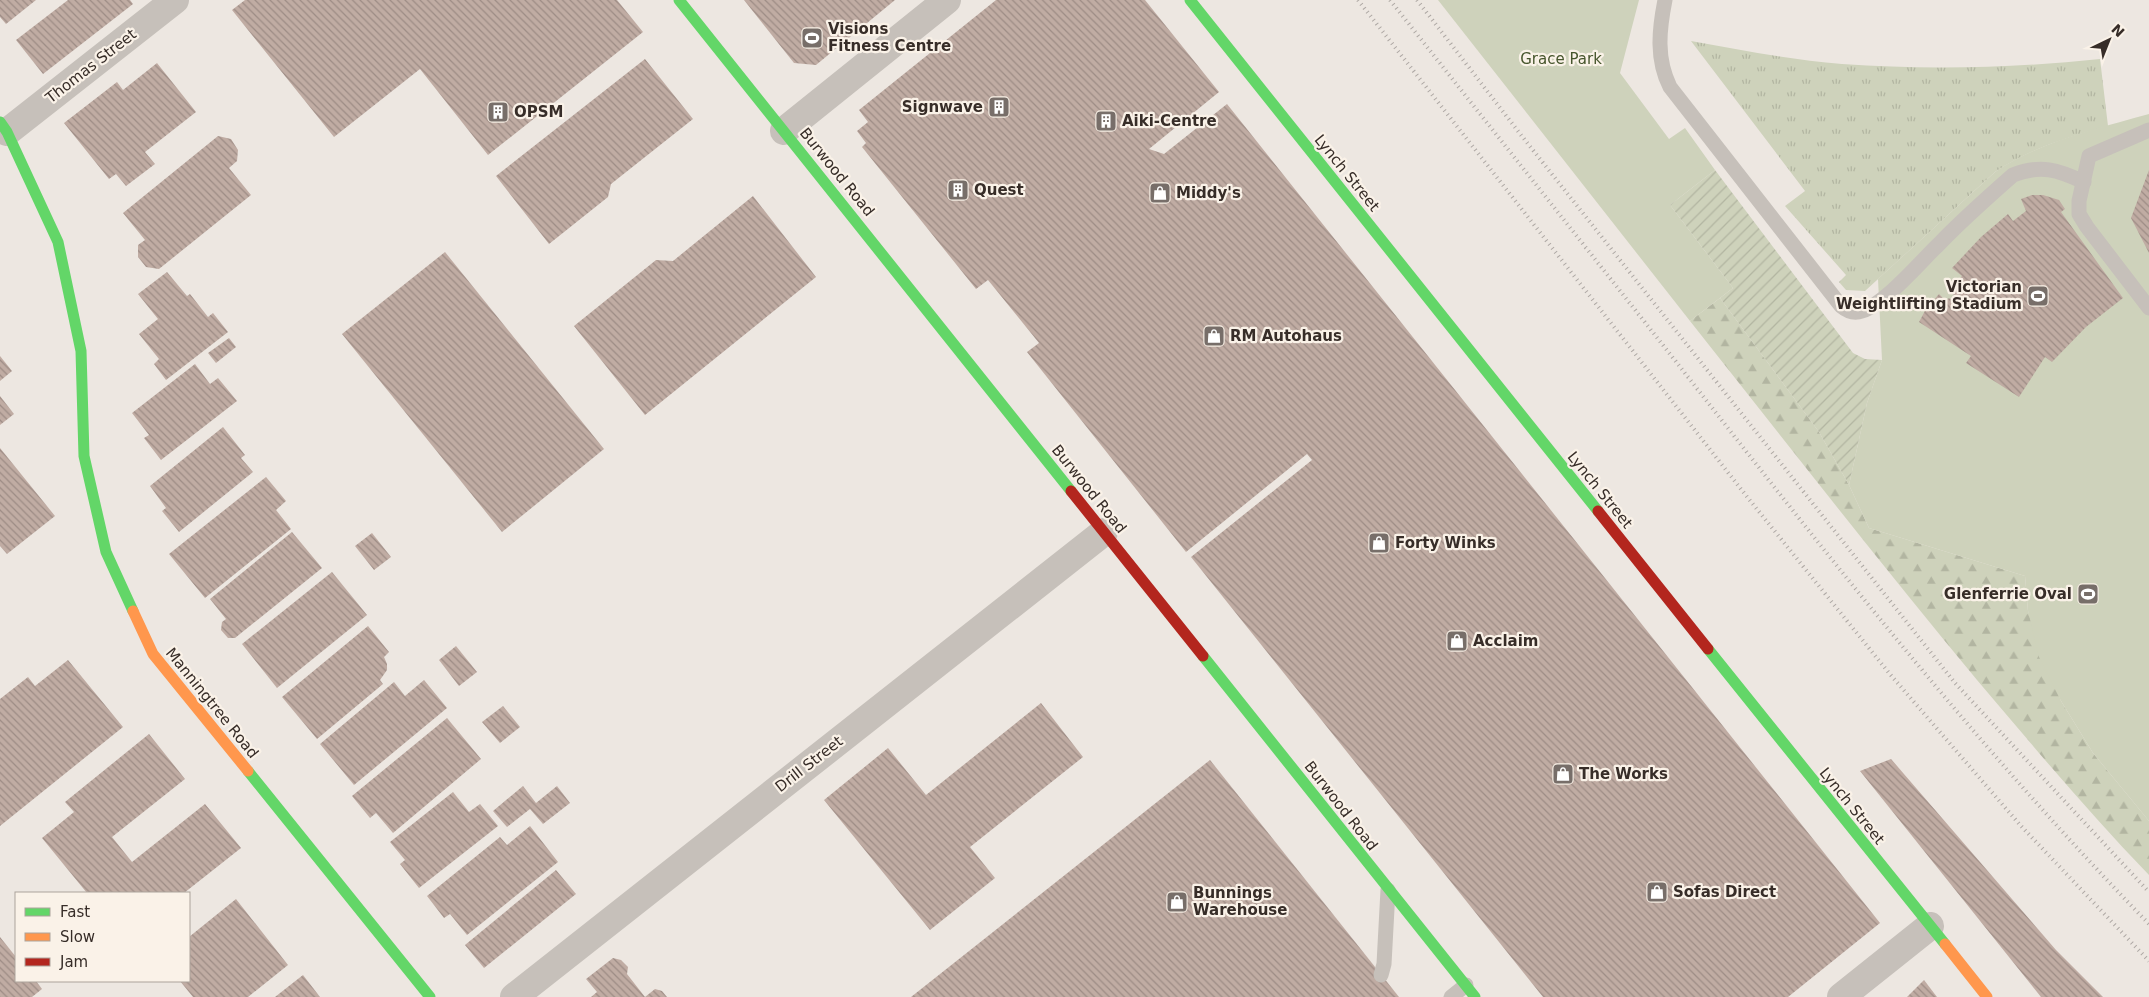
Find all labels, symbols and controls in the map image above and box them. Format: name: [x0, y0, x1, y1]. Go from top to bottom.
north arrow: [2084, 15, 2134, 65]
place label: Visions Fitness Centre: [828, 20, 951, 55]
text: N: [2108, 21, 2128, 40]
street label: Thomas Street: [41, 25, 140, 108]
sports icon: Visions Fitness Centre: [800, 26, 824, 50]
park label: Grace Park: [1520, 50, 1602, 68]
building icon: Signwave: [987, 95, 1011, 119]
place label: Signwave: [902, 98, 983, 116]
building icon: OPSM: [486, 100, 510, 124]
place label: OPSM: [514, 103, 563, 121]
building icon: Aiki-Centre: [1094, 109, 1118, 133]
place label: Aiki-Centre: [1122, 112, 1217, 130]
street label: Burwood Road: [796, 124, 878, 220]
street label: Lynch Street: [1311, 131, 1383, 215]
building icon: Quest: [946, 178, 970, 202]
place label: Quest: [974, 181, 1024, 199]
shop icon: Middy's: [1148, 181, 1172, 205]
place label: Middy's: [1176, 184, 1241, 202]
place label: Victorian Weightlifting Stadium: [1836, 278, 2022, 313]
sports icon: Victorian Weightlifting Stadium: [2026, 284, 2050, 308]
shop icon: RM Autohaus: [1202, 324, 1226, 348]
place label: RM Autohaus: [1230, 327, 1342, 345]
street label: Burwood Road: [1048, 441, 1130, 537]
street label: Lynch Street: [1564, 448, 1636, 532]
shop icon: Forty Winks: [1367, 531, 1391, 555]
place label: Forty Winks: [1395, 534, 1496, 552]
sports icon: Glenferrie Oval: [2076, 582, 2100, 606]
place label: Glenferrie Oval: [1944, 585, 2072, 603]
shop icon: Acclaim: [1445, 629, 1469, 653]
place label: Acclaim: [1473, 632, 1538, 650]
street label: Manningtree Road: [162, 644, 262, 762]
street label: Drill Street: [772, 732, 846, 796]
street label: Burwood Road: [1301, 758, 1381, 854]
shop icon: The Works: [1551, 762, 1575, 786]
street label: Lynch Street: [1816, 764, 1888, 848]
place label: The Works: [1579, 765, 1668, 783]
shop icon: Sofas Direct: [1645, 880, 1669, 904]
place label: Sofas Direct: [1673, 883, 1776, 901]
place label: Bunnings Warehouse: [1193, 884, 1287, 919]
shop icon: Bunnings Warehouse: [1165, 890, 1189, 914]
legend: [15, 892, 190, 982]
text: Fast: [60, 903, 90, 921]
text: Slow: [60, 928, 95, 946]
text: Jam: [59, 953, 88, 971]

